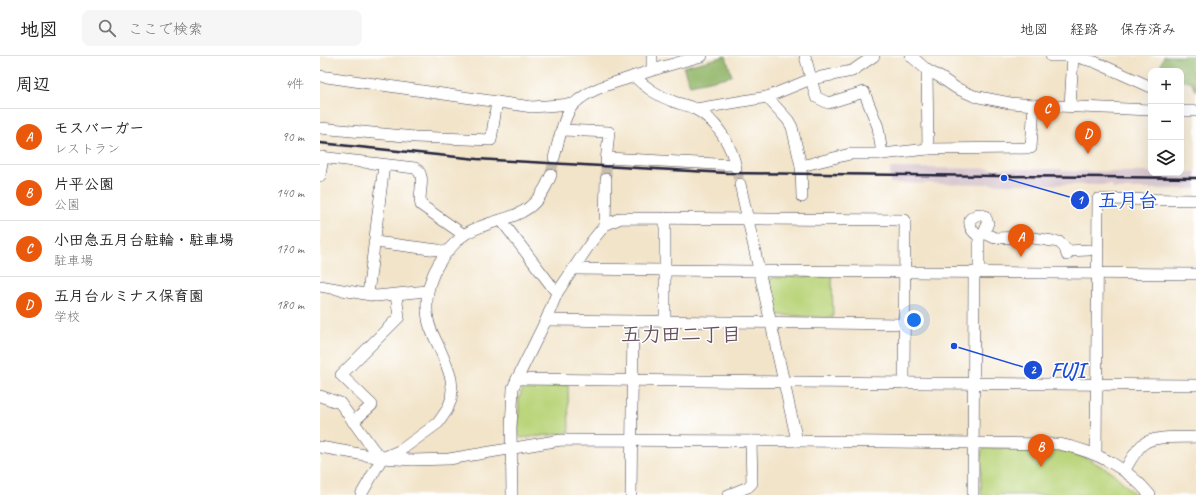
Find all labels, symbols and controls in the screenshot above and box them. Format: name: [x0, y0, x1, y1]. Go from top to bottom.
search box: [82, 10, 362, 46]
icon: search: [96, 17, 118, 39]
text: 地図: [20, 18, 58, 42]
text: ここで検索: [128, 20, 203, 39]
text: 地図: [1020, 21, 1048, 38]
text: 経路: [1070, 21, 1098, 38]
text: 保存済み: [1120, 21, 1176, 38]
map controls: [1148, 68, 1184, 176]
button: +: [1148, 68, 1184, 104]
text: 周辺: [16, 74, 50, 95]
text: 4件: [285, 76, 304, 92]
pin: C: [1034, 96, 1060, 129]
button: −: [1148, 104, 1184, 140]
text: モスバーガー: [54, 119, 144, 138]
pin: D: [1075, 121, 1101, 154]
text: A: [26, 129, 32, 145]
text: 90 m: [282, 129, 304, 145]
button: layers: [1148, 140, 1184, 176]
text: レストラン: [54, 141, 120, 157]
text: 片平公園: [54, 175, 114, 194]
callout: 五月台: [1070, 184, 1166, 216]
text: B: [26, 185, 32, 201]
text: 140 m: [276, 185, 304, 201]
text: 五月台: [1098, 188, 1158, 213]
text: 1: [1077, 192, 1084, 208]
text: 公園: [54, 197, 80, 213]
pin: A: [1008, 224, 1034, 257]
text: 小田急五月台駐輪・駐車場: [54, 231, 234, 250]
text: C: [26, 241, 32, 257]
text: 170 m: [276, 241, 304, 257]
text: 駐車場: [54, 253, 93, 269]
text: 五月台ルミナス保育園: [54, 287, 204, 306]
text: D: [25, 297, 33, 313]
text: 180 m: [276, 297, 304, 313]
text: 学校: [54, 309, 80, 325]
your location: [904, 310, 924, 330]
district label: 五力田二丁目: [621, 322, 741, 347]
callout: FUJI: [1023, 354, 1093, 386]
text: FUJI: [1051, 358, 1089, 383]
text: 2: [1030, 362, 1037, 378]
pin: B: [1028, 434, 1054, 467]

